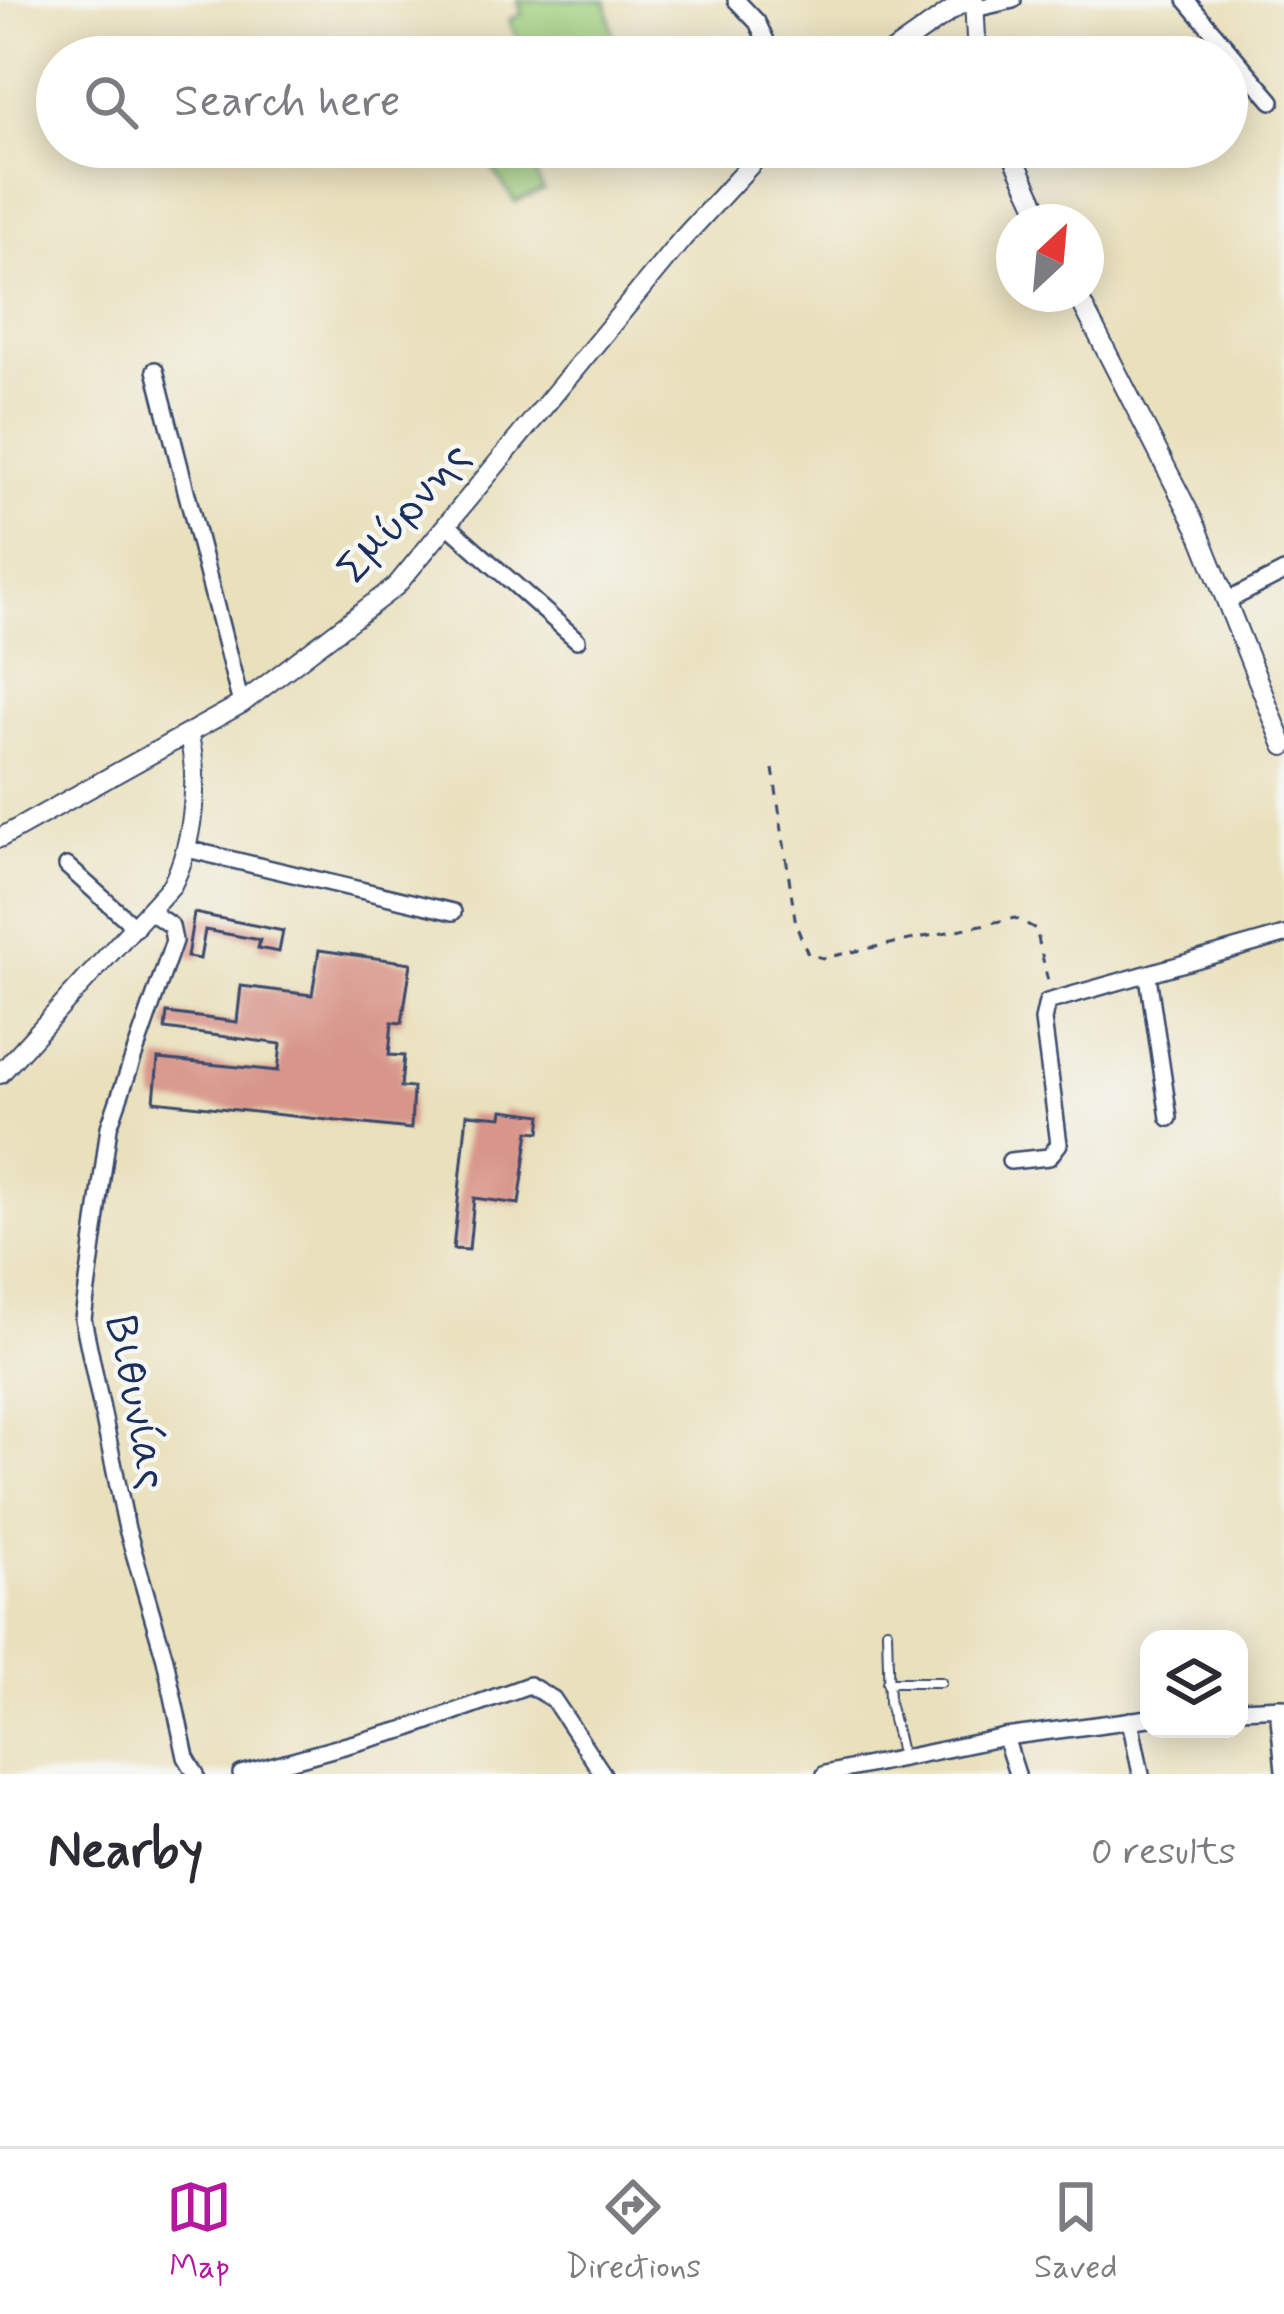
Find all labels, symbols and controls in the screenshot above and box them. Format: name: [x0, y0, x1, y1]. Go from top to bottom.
search box: [36, 36, 1248, 168]
icon: search: [78, 69, 144, 135]
text: Search here: [174, 73, 401, 132]
north arrow: [996, 204, 1104, 312]
street label: Σμύρνης: [325, 429, 484, 597]
street label: Βιθυνίας: [90, 1311, 181, 1494]
map controls: [1140, 1630, 1248, 1738]
button: layers: [1140, 1630, 1248, 1738]
text: Nearby: [48, 1819, 203, 1885]
text: 0 results: [1091, 1827, 1236, 1878]
tab: Map: [166, 2174, 232, 2290]
tab: Directions: [565, 2174, 701, 2290]
tab: Saved: [1034, 2174, 1118, 2290]

